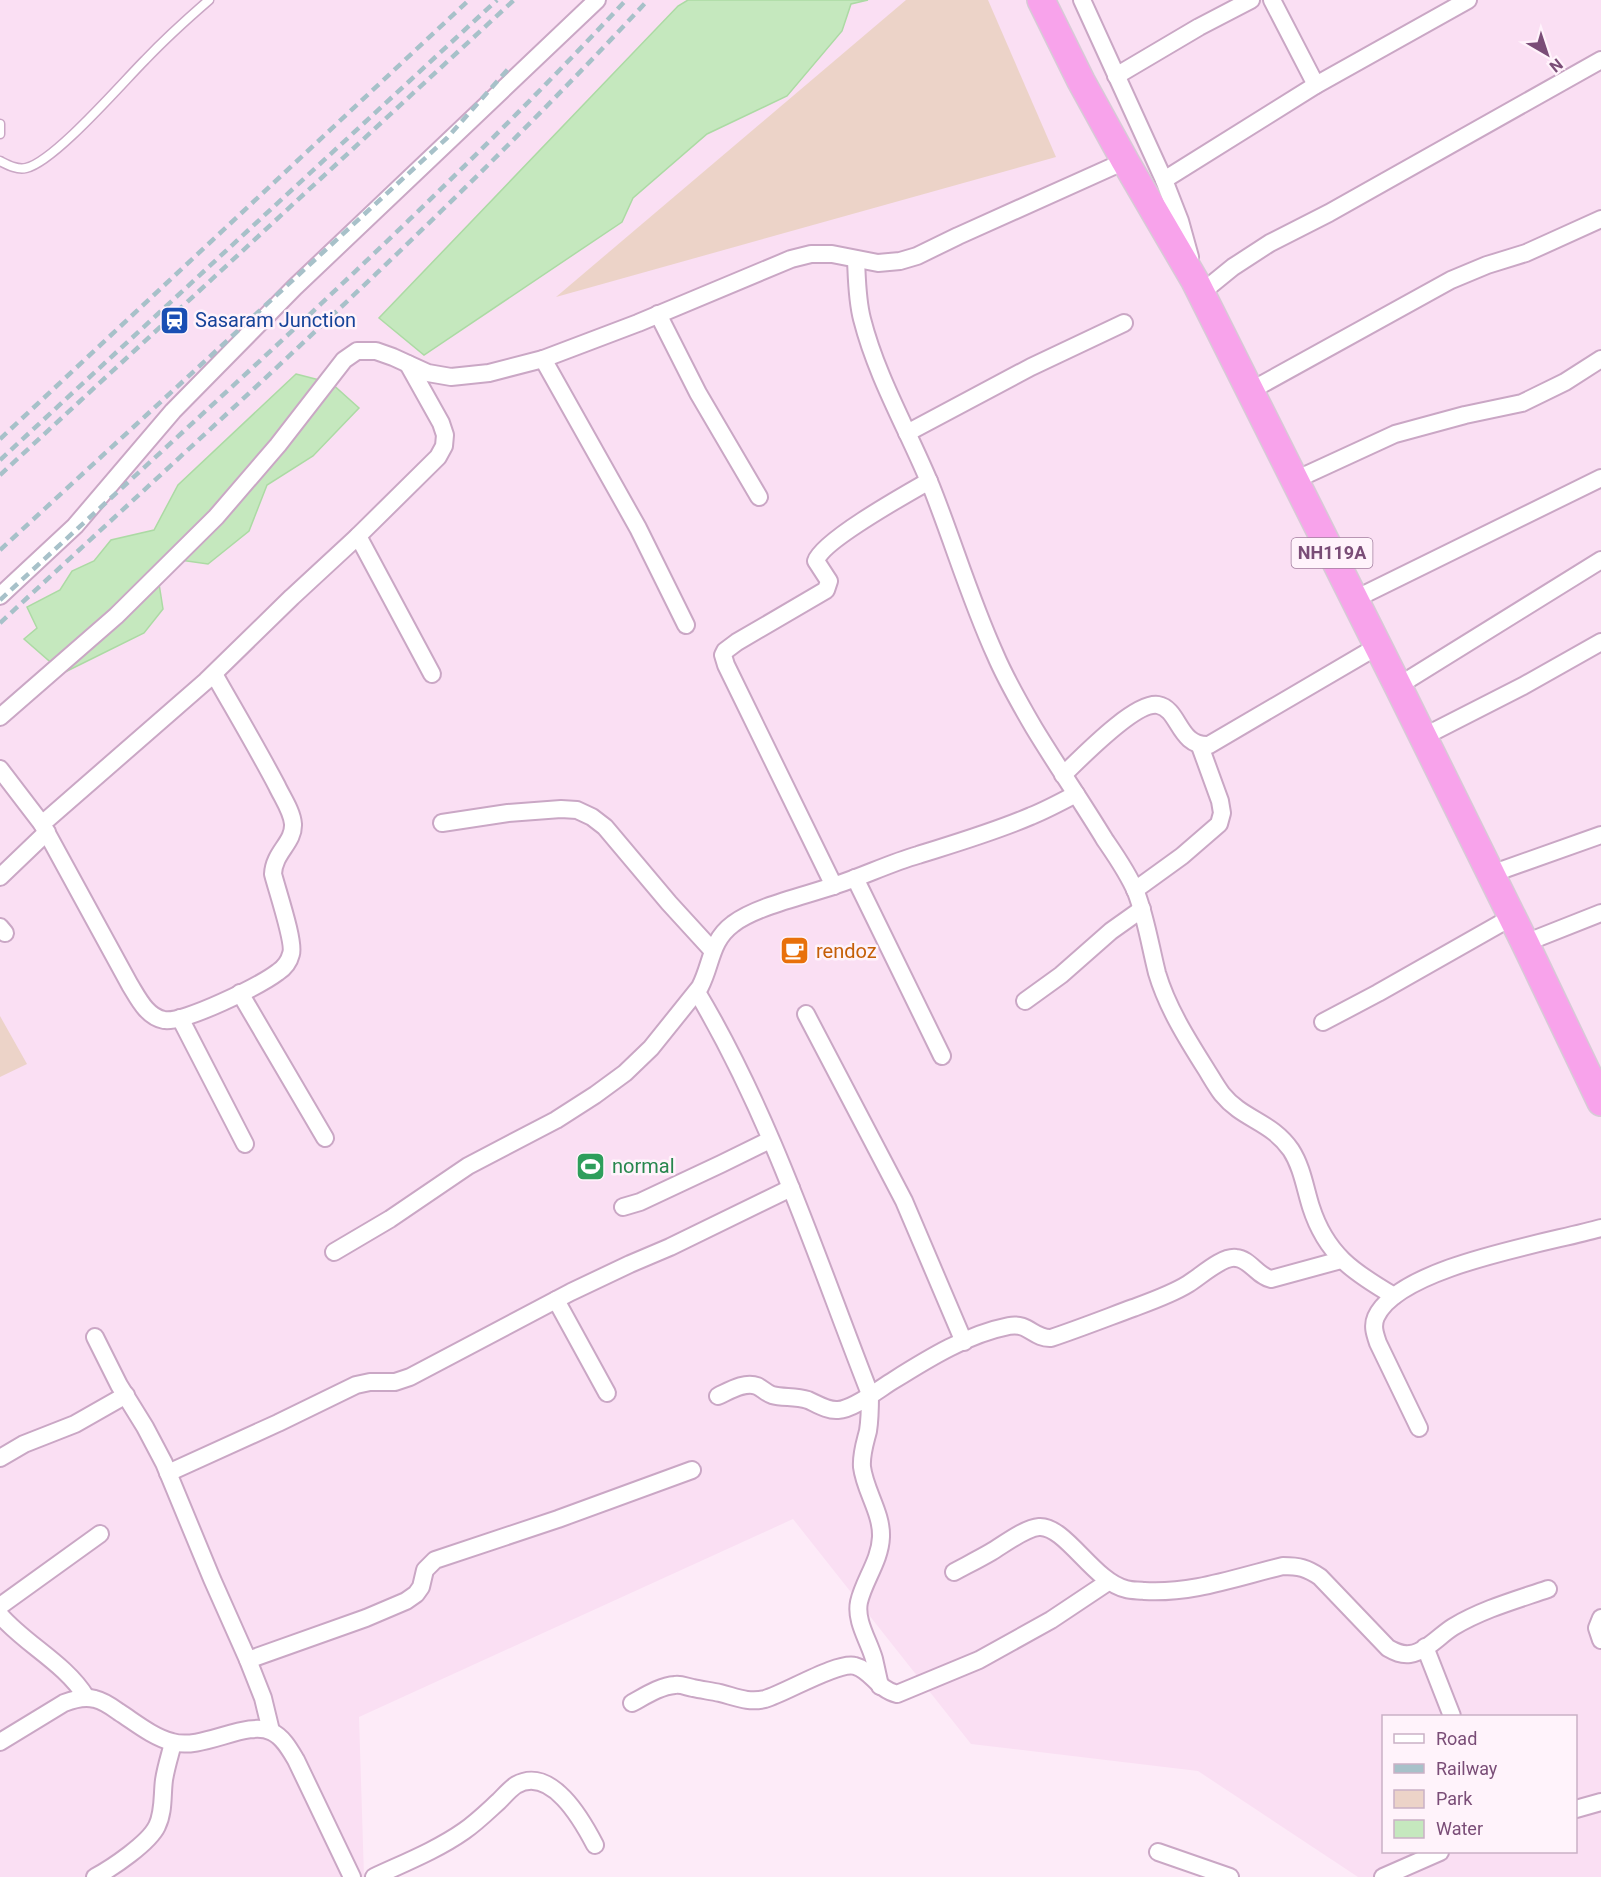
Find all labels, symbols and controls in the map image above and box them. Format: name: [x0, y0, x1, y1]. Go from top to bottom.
north arrow: [1517, 24, 1577, 84]
text: N: [1546, 54, 1566, 76]
station icon: Sasaram Junction: [158, 304, 190, 336]
place label: Sasaram Junction: [195, 308, 356, 332]
road number: NH119A: [1292, 538, 1372, 568]
cafe icon: rendoz: [779, 935, 811, 967]
place label: rendoz: [816, 939, 877, 963]
sports icon: normal: [575, 1150, 607, 1182]
place label: normal: [612, 1154, 675, 1178]
legend: [1382, 1715, 1577, 1853]
text: Road: [1436, 1728, 1477, 1749]
text: Railway: [1436, 1758, 1498, 1779]
text: Park: [1436, 1788, 1473, 1809]
text: Water: [1436, 1818, 1483, 1839]

